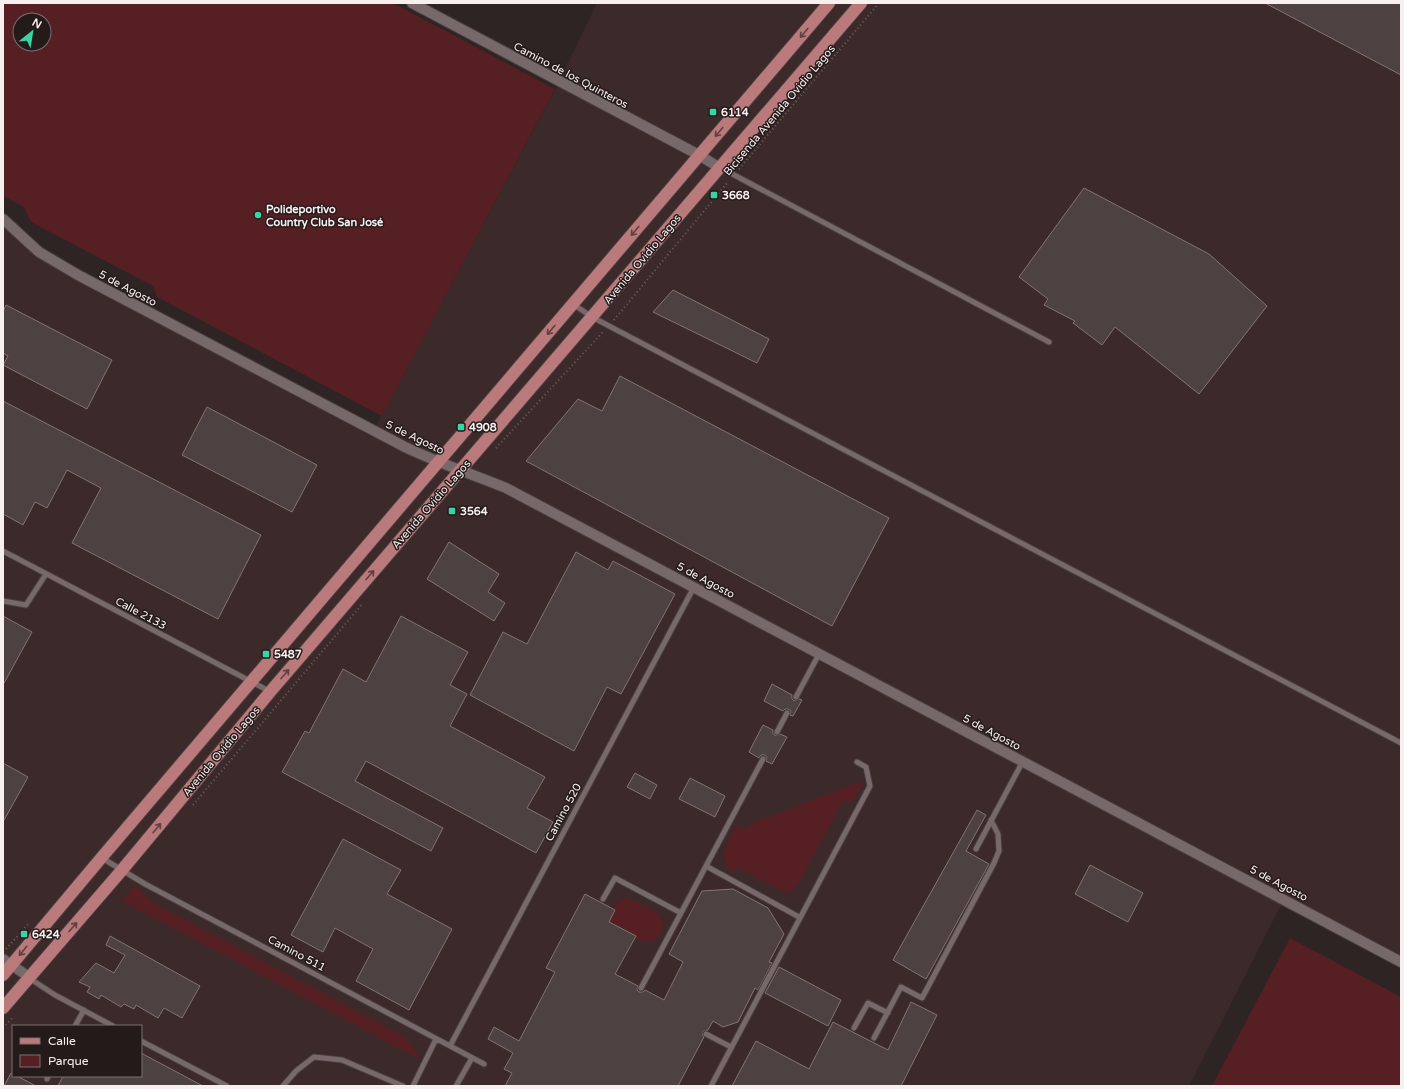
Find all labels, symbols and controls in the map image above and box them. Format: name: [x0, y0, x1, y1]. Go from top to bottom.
north arrow: [12, 12, 52, 52]
text: N: [30, 16, 44, 32]
one-way arrow: [799, 27, 808, 38]
street label: Camino de los Quinteros: [511, 40, 630, 111]
street label: Bicisenda Avenida Ovidio Lagos: [721, 42, 838, 178]
place label: 6114: [721, 106, 749, 119]
marker: 6114: [708, 107, 718, 117]
one-way arrow: [715, 126, 724, 137]
place label: 3668: [722, 189, 750, 202]
marker: 3668: [709, 190, 719, 200]
place label: Polideportivo Country Club San José: [266, 203, 384, 230]
marker: Polideportivo Country Club San José: [253, 210, 263, 220]
street label: Avenida Ovidio Lagos: [601, 212, 684, 307]
one-way arrow: [631, 226, 640, 236]
street label: 5 de Agosto: [97, 268, 159, 309]
one-way arrow: [546, 325, 556, 335]
street label: 5 de Agosto: [383, 418, 446, 457]
place label: 4908: [469, 421, 497, 434]
marker: 4908: [456, 422, 466, 432]
street label: Avenida Ovidio Lagos: [389, 457, 473, 551]
place label: 3564: [460, 505, 488, 518]
marker: 3564: [447, 506, 457, 516]
street label: 5 de Agosto: [675, 560, 737, 601]
one-way arrow: [365, 570, 374, 581]
street label: Calle 2133: [113, 595, 169, 632]
place label: 5487: [274, 648, 302, 661]
marker: 5487: [261, 649, 271, 659]
one-way arrow: [281, 669, 290, 679]
street label: Avenida Ovidio Lagos: [180, 704, 263, 799]
street label: 5 de Agosto: [961, 712, 1023, 753]
street label: Camino 520: [543, 781, 584, 843]
one-way arrow: [153, 822, 162, 833]
street label: 5 de Agosto: [1248, 863, 1310, 904]
one-way arrow: [68, 921, 77, 932]
place label: 6424: [32, 928, 60, 941]
marker: 6424: [19, 929, 29, 939]
street label: Camino 511: [266, 933, 328, 974]
one-way arrow: [18, 946, 27, 957]
legend: [12, 1025, 142, 1077]
text: Calle: [48, 1034, 76, 1048]
text: Parque: [48, 1054, 89, 1068]

